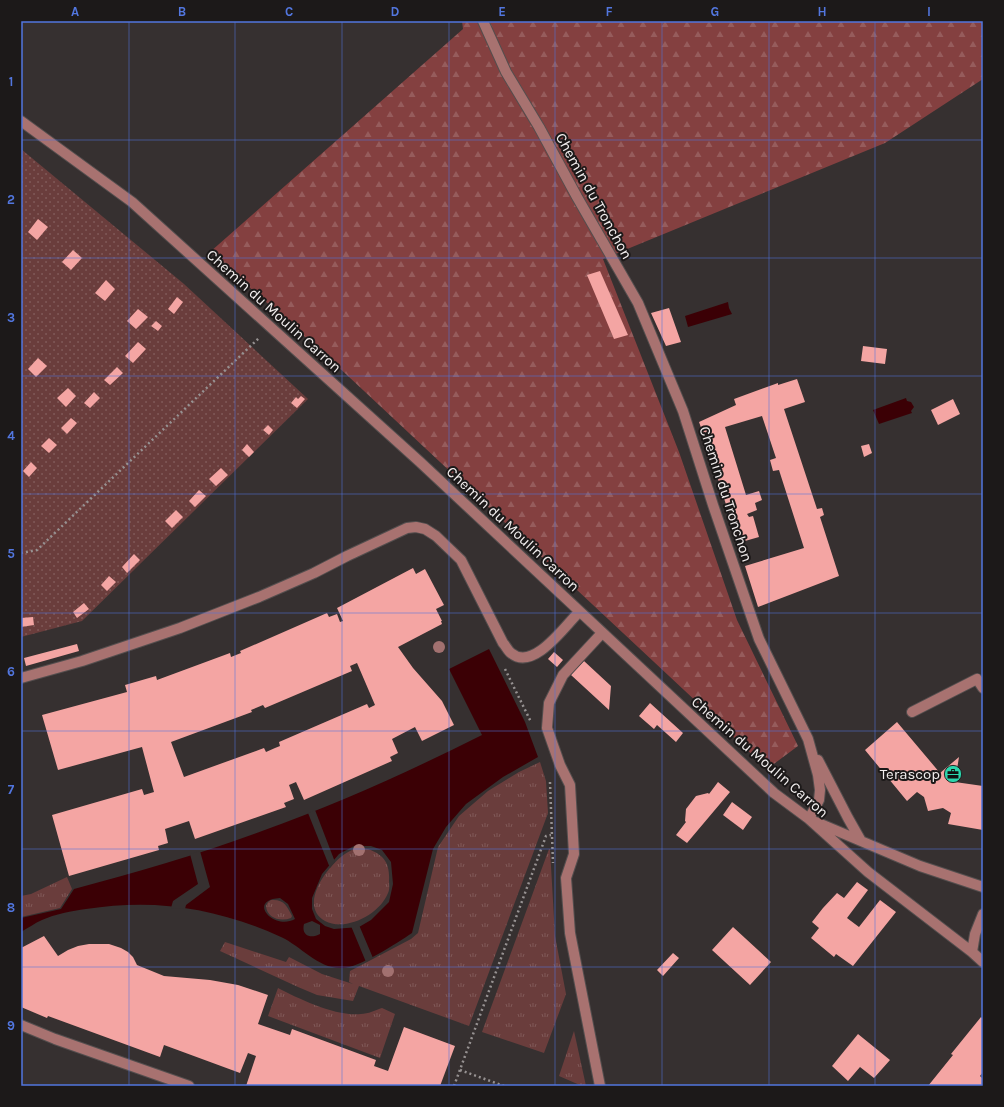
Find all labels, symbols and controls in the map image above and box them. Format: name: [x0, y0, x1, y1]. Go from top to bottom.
text: A: [71, 4, 79, 19]
text: B: [178, 4, 186, 19]
text: C: [285, 4, 293, 19]
text: D: [391, 4, 400, 19]
text: E: [498, 4, 506, 19]
text: F: [605, 4, 613, 19]
text: G: [711, 4, 719, 19]
text: H: [817, 4, 827, 19]
text: I: [927, 4, 931, 19]
text: 1: [9, 74, 13, 89]
street label: Chemin du Tronchon: [552, 130, 636, 262]
text: 2: [7, 192, 15, 207]
street label: Chemin du Moulin Carron: [203, 246, 345, 376]
text: 3: [7, 310, 15, 325]
street label: Chemin du Tronchon: [696, 424, 756, 564]
text: 4: [7, 428, 15, 443]
street label: Chemin du Moulin Carron: [443, 463, 583, 595]
text: 5: [7, 546, 15, 561]
text: 6: [7, 664, 15, 679]
street label: Chemin du Moulin Carron: [688, 693, 832, 821]
office icon: Terascop: [943, 764, 963, 784]
place label: Terascop: [880, 765, 940, 783]
text: 7: [8, 782, 15, 797]
text: 8: [7, 900, 15, 915]
text: 9: [7, 1018, 15, 1033]

